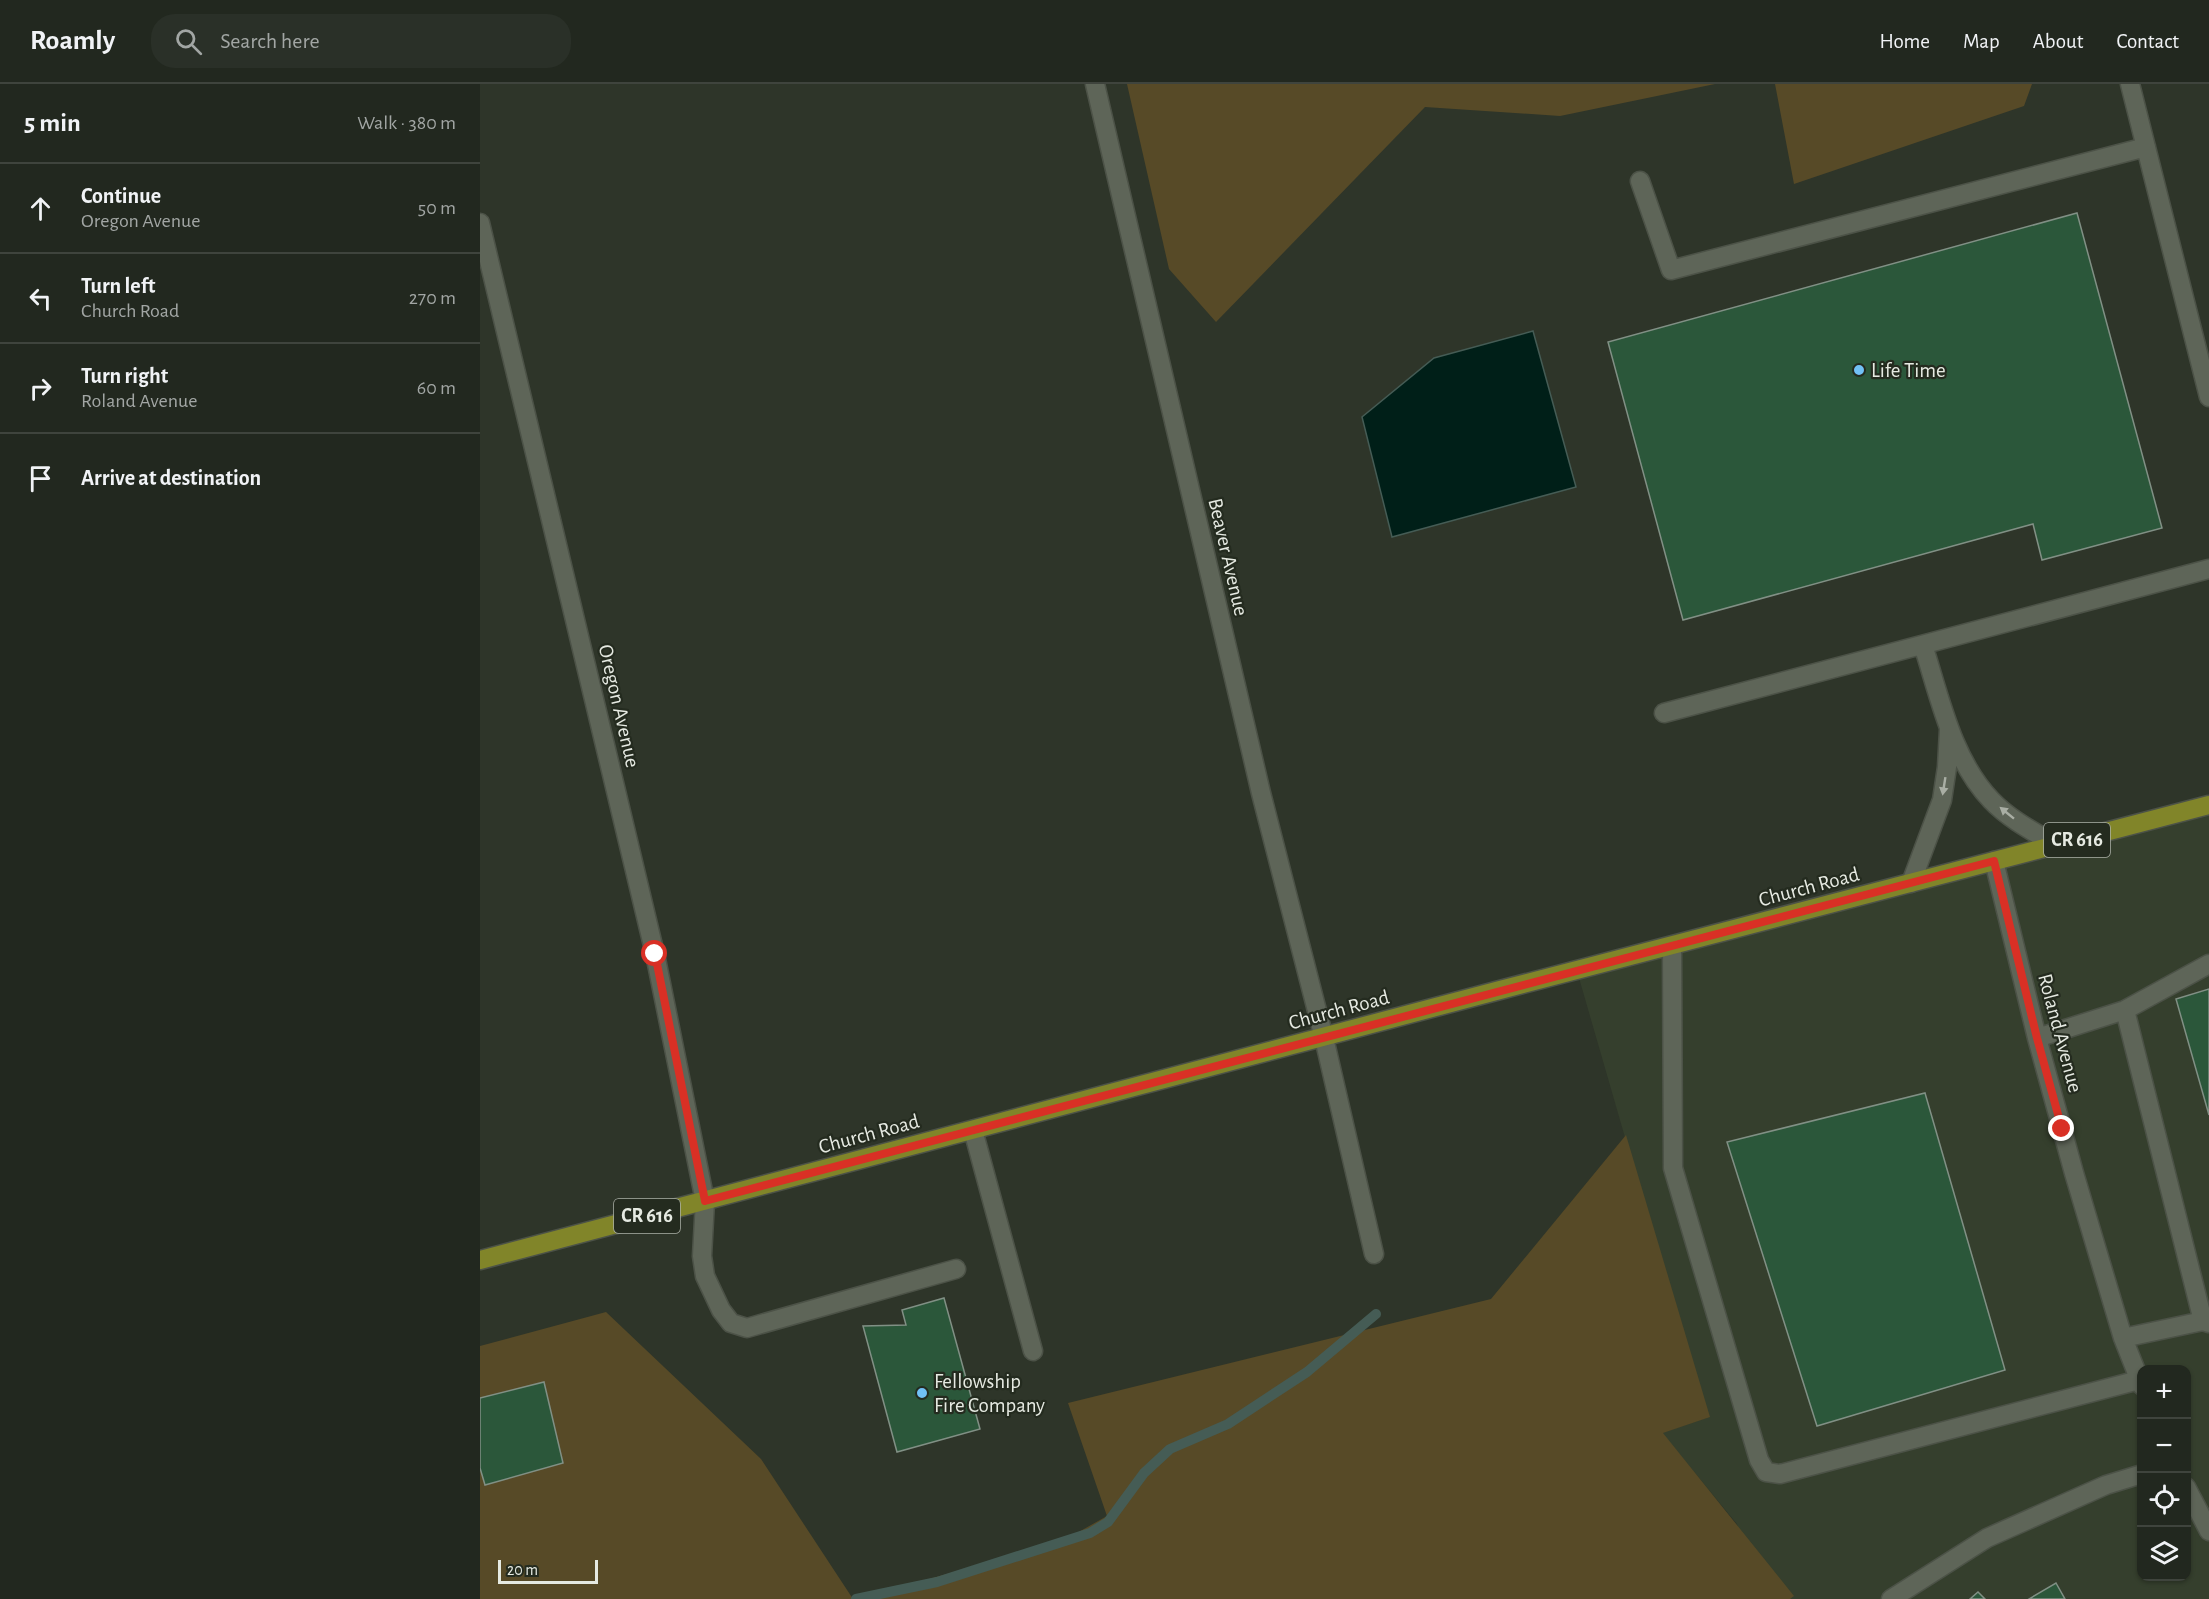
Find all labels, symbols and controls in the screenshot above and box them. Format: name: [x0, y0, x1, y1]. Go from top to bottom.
search box: [151, 14, 571, 68]
icon: search: [172, 25, 205, 58]
text: Roamly: [30, 27, 115, 55]
text: Search here: [220, 30, 320, 52]
text: Home: [1879, 31, 1930, 52]
text: Map: [1963, 31, 2000, 52]
text: About: [2033, 31, 2083, 52]
text: Contact: [2116, 31, 2179, 52]
text: 5 min: [24, 110, 81, 136]
text: Walk · 380 m: [357, 113, 456, 133]
text: Continue: [81, 185, 161, 207]
icon: ahead: [24, 192, 57, 225]
text: 50 m: [418, 198, 456, 218]
text: Oregon Avenue: [81, 211, 200, 231]
text: Turn left: [81, 275, 155, 297]
icon: left: [24, 282, 57, 315]
text: 270 m: [409, 288, 456, 308]
text: Church Road: [81, 301, 179, 321]
place label: Life Time: [1871, 360, 1946, 381]
marker: Life Time: [1852, 363, 1866, 377]
text: Turn right: [81, 365, 168, 387]
icon: right: [24, 372, 57, 405]
text: 60 m: [417, 378, 456, 398]
text: Roland Avenue: [81, 391, 197, 411]
icon: arrive: [24, 462, 57, 495]
text: Arrive at destination: [81, 467, 261, 489]
street label: Beaver Avenue: [1204, 496, 1252, 618]
street label: Oregon Avenue: [595, 643, 643, 769]
one-way arrow: [1940, 777, 1949, 796]
one-way arrow: [1999, 807, 2015, 820]
road number: CR 616: [2044, 823, 2110, 857]
street label: Church Road: [1756, 863, 1862, 911]
route start: [641, 940, 667, 966]
street label: Roland Avenue: [2034, 971, 2086, 1095]
street label: Church Road: [1286, 986, 1392, 1034]
street label: Church Road: [816, 1110, 922, 1158]
route end: [2048, 1115, 2074, 1141]
road number: CR 616: [614, 1199, 680, 1233]
map controls: [2137, 1365, 2191, 1581]
button: +: [2137, 1365, 2191, 1419]
place label: Fellowship Fire Company: [934, 1371, 1045, 1416]
marker: Fellowship Fire Company: [915, 1386, 929, 1400]
button: −: [2137, 1419, 2191, 1473]
button: locate: [2137, 1473, 2191, 1527]
button: layers: [2137, 1527, 2191, 1581]
scale bar: [498, 1557, 598, 1584]
text: 20 m: [507, 1562, 538, 1578]

